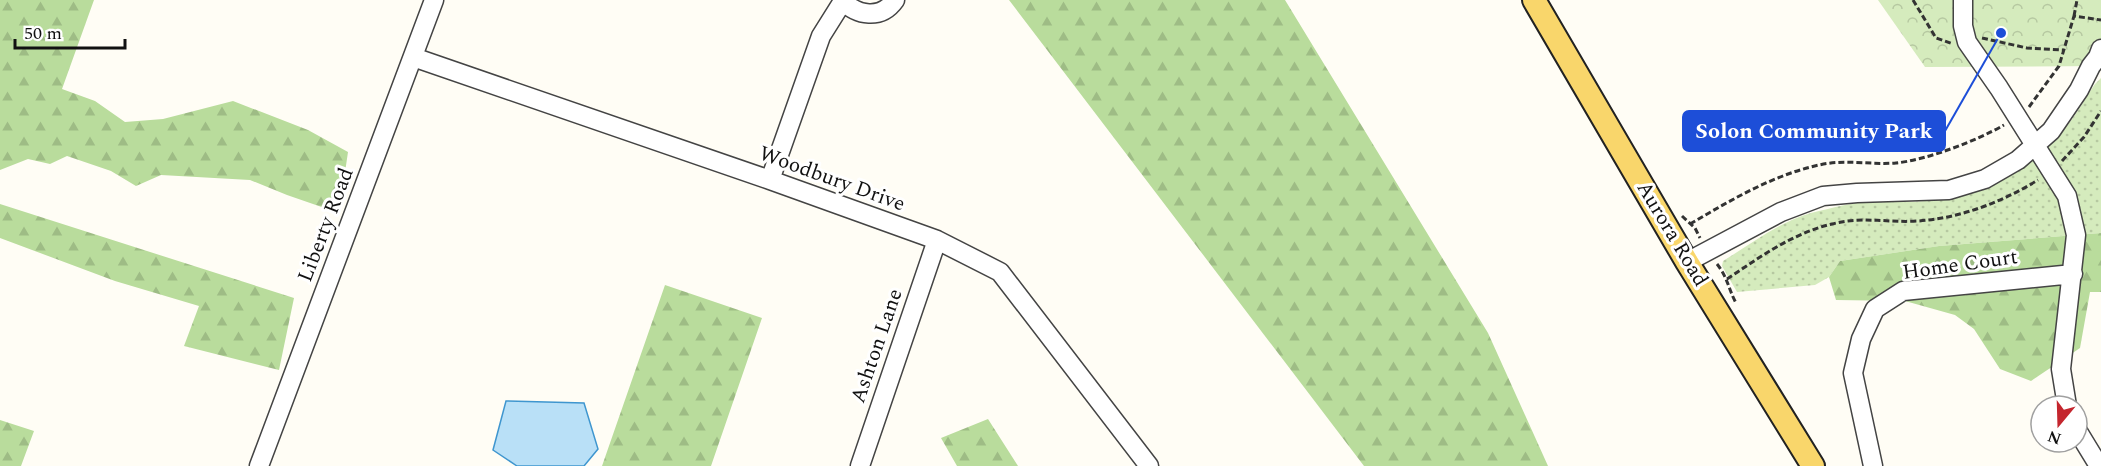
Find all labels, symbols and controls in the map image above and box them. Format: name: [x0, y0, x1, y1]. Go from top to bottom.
scale bar: [15, 12, 124, 50]
text: 50 m: [24, 20, 62, 47]
callout: Solon Community Park: [1683, 111, 1945, 151]
text: Solon Community Park: [1695, 115, 1934, 148]
street label: Woodbury Drive: [754, 138, 910, 220]
street label: Liberty Road: [290, 163, 362, 287]
street label: Aurora Road: [1628, 175, 1716, 293]
street label: Home Court: [1900, 241, 2020, 289]
street label: Ashton Lane: [842, 285, 912, 407]
north arrow: [2029, 394, 2089, 454]
text: N: [2044, 424, 2065, 451]

